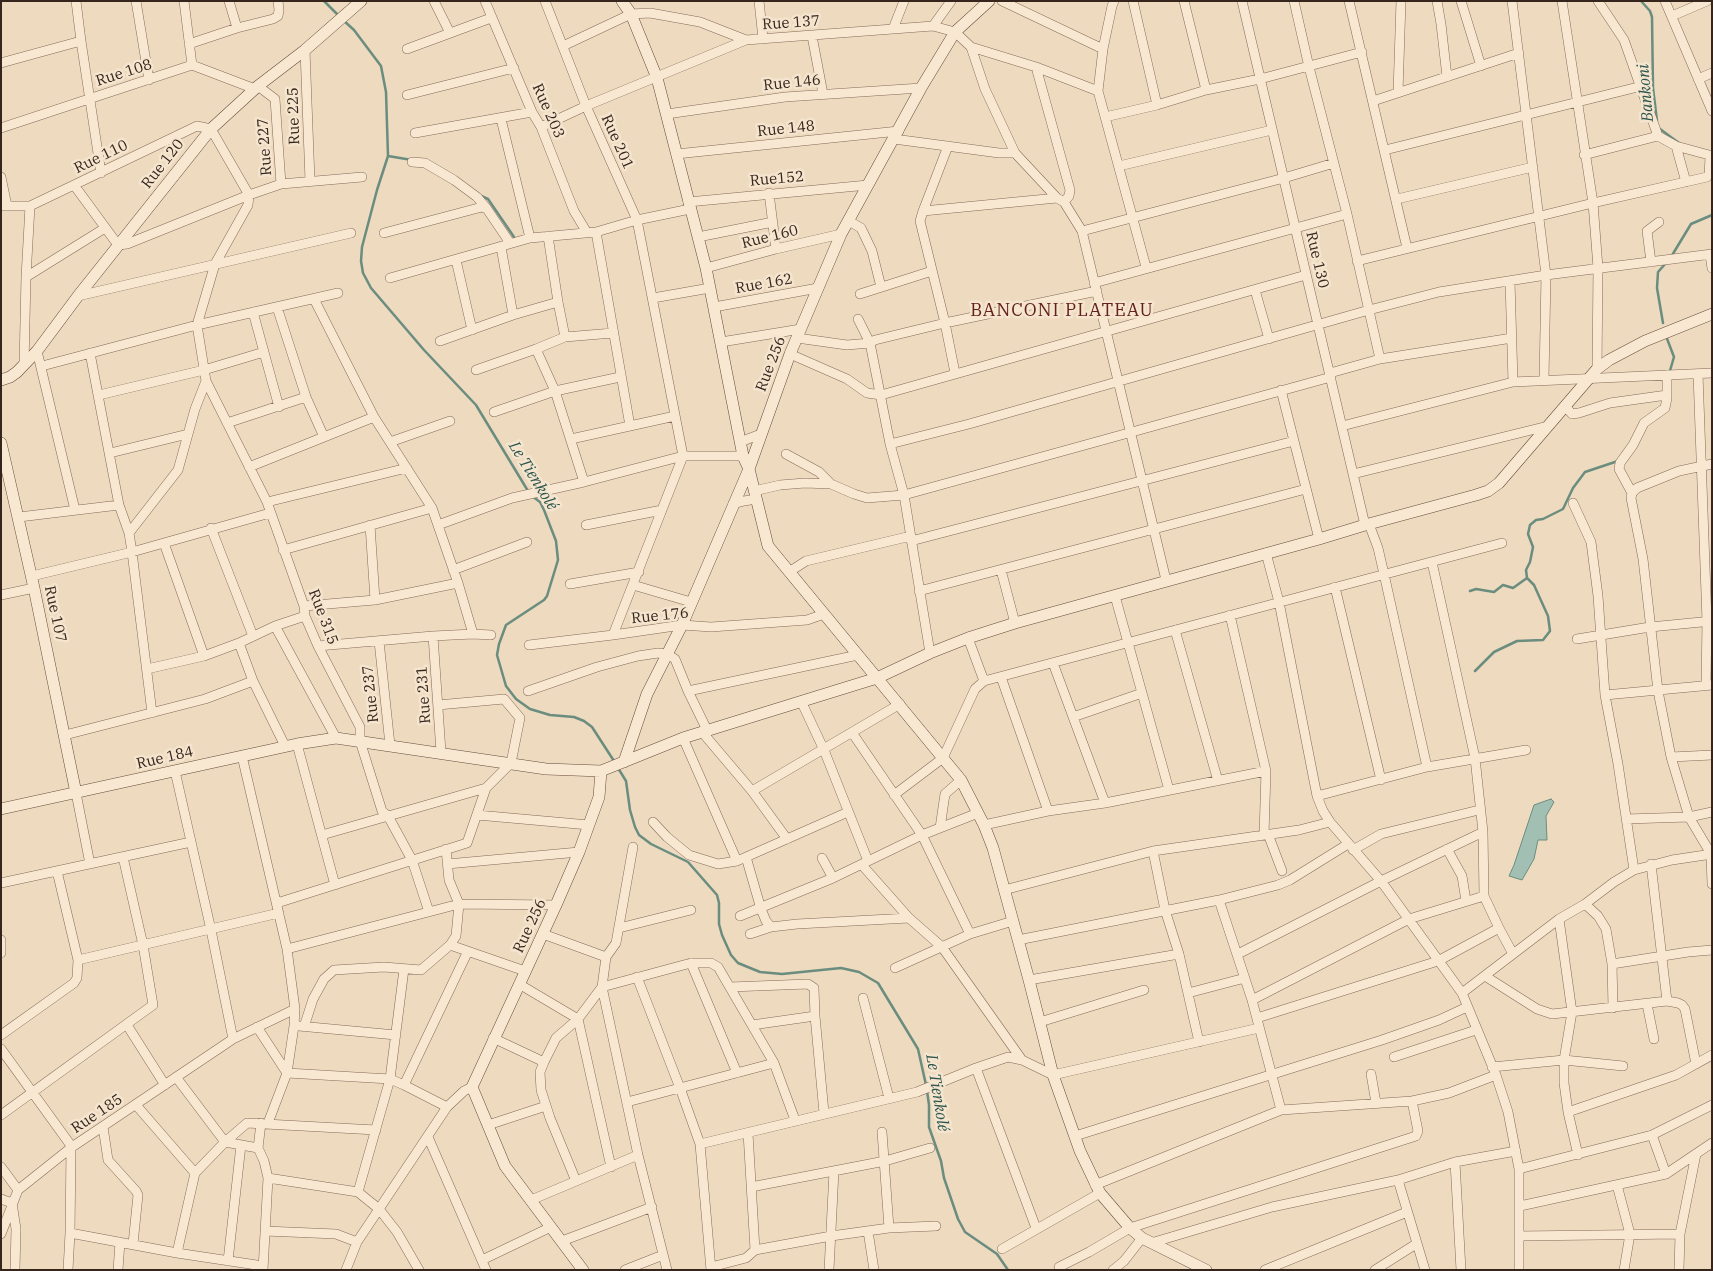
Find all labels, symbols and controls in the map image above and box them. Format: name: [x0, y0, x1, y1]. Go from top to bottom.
street label: Rue 137: [762, 12, 820, 34]
street label: Rue 108: [94, 56, 154, 90]
water label: Bankoni: [1634, 63, 1658, 123]
street label: Rue 146: [762, 71, 822, 95]
street label: Rue 203: [528, 81, 568, 141]
street label: Rue 225: [284, 87, 304, 145]
street label: Rue 201: [597, 112, 637, 172]
street label: Rue 148: [756, 117, 816, 141]
street label: Rue 227: [254, 118, 276, 176]
street label: Rue 110: [71, 136, 131, 178]
street label: Rue 120: [138, 136, 188, 192]
street label: Rue152: [749, 168, 805, 190]
street label: Rue 160: [740, 221, 800, 253]
street label: Rue 130: [1302, 230, 1332, 290]
street label: Rue 162: [734, 270, 794, 298]
district label: BANCONI PLATEAU: [968, 300, 1156, 322]
street label: Rue 256: [752, 334, 790, 394]
water label: Le Tienkolé: [504, 438, 562, 514]
street label: Rue 107: [40, 584, 70, 644]
street label: Rue 315: [304, 587, 342, 647]
street label: Rue 176: [630, 604, 690, 628]
street label: Rue 237: [359, 664, 383, 724]
street label: Rue 231: [413, 666, 435, 724]
street label: Rue 184: [135, 743, 195, 773]
street label: Rue 256: [510, 896, 550, 956]
water label: Le Tienkolé: [921, 1053, 953, 1133]
street label: Rue 185: [68, 1090, 126, 1138]

